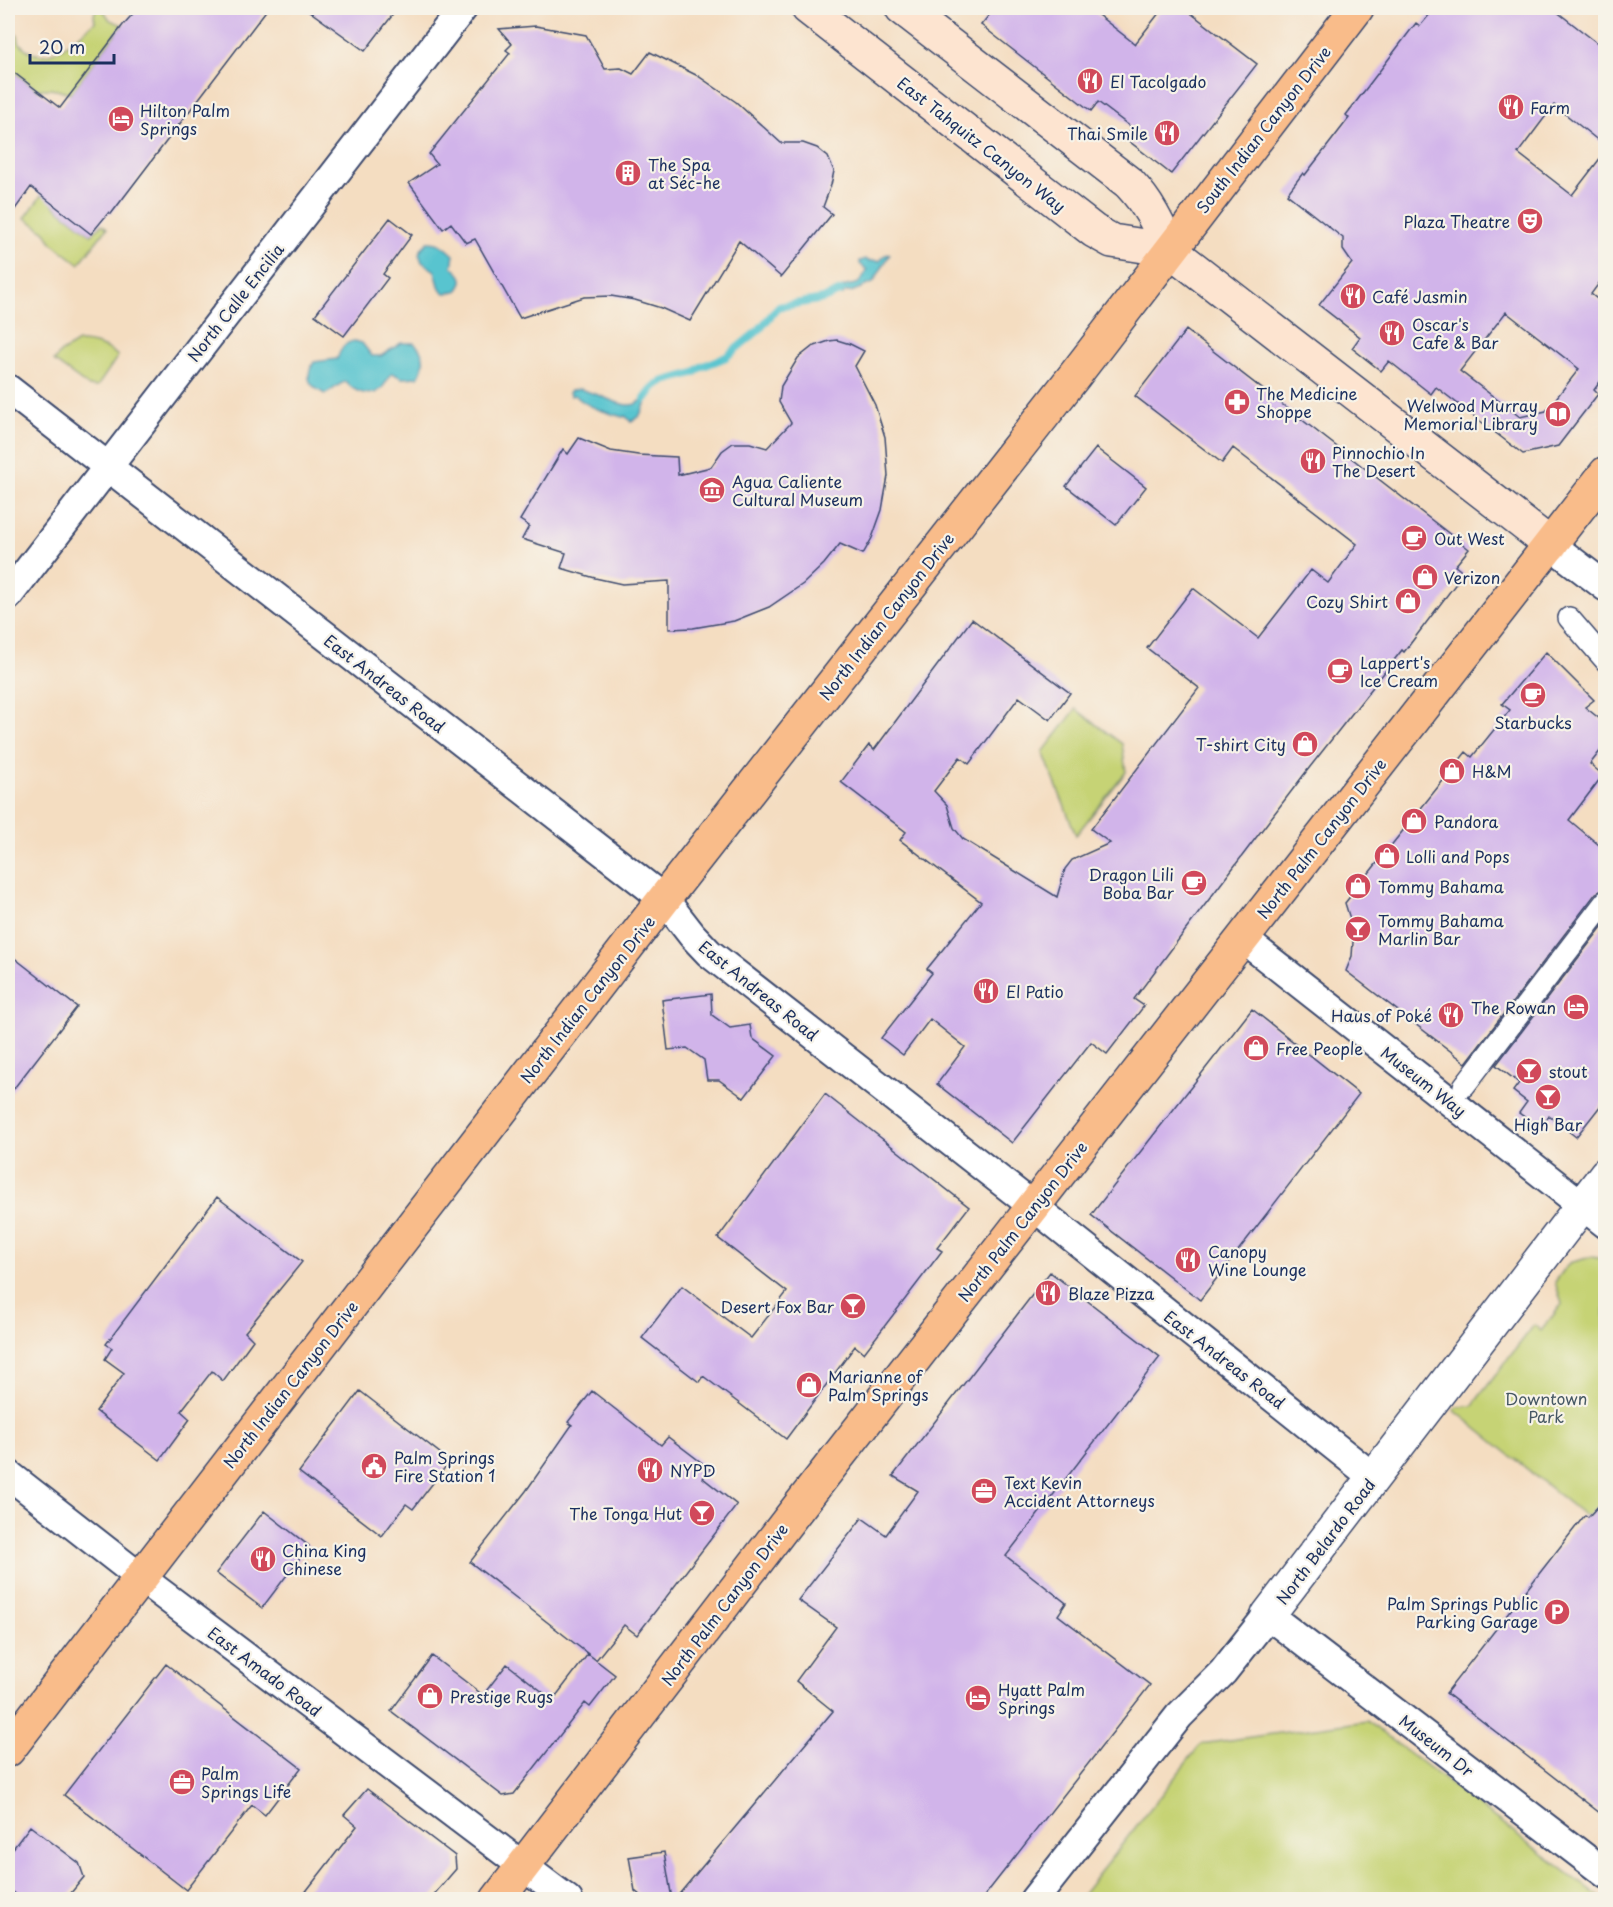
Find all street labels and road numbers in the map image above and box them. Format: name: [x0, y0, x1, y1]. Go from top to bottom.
street label: South Indian Canyon Drive: [1190, 40, 1336, 218]
street label: East Tahquitz Canyon Way: [893, 71, 1071, 217]
street label: North Calle Encilia: [181, 238, 289, 366]
street label: North Indian Canyon Drive: [813, 527, 959, 705]
street label: East Andreas Road: [319, 628, 451, 738]
street label: North Palm Canyon Drive: [1251, 753, 1391, 923]
street label: North Indian Canyon Drive: [514, 910, 660, 1088]
street label: East Andreas Road: [694, 934, 824, 1046]
street label: Museum Way: [1376, 1040, 1472, 1122]
street label: North Palm Canyon Drive: [952, 1136, 1092, 1306]
street label: North Indian Canyon Drive: [217, 1295, 363, 1473]
street label: East Andreas Road: [1159, 1304, 1291, 1414]
street label: North Belardo Road: [1270, 1473, 1380, 1609]
street label: North Palm Canyon Drive: [655, 1518, 793, 1690]
street label: East Amado Road: [203, 1620, 327, 1722]
street label: Museum Dr: [1395, 1708, 1480, 1782]

